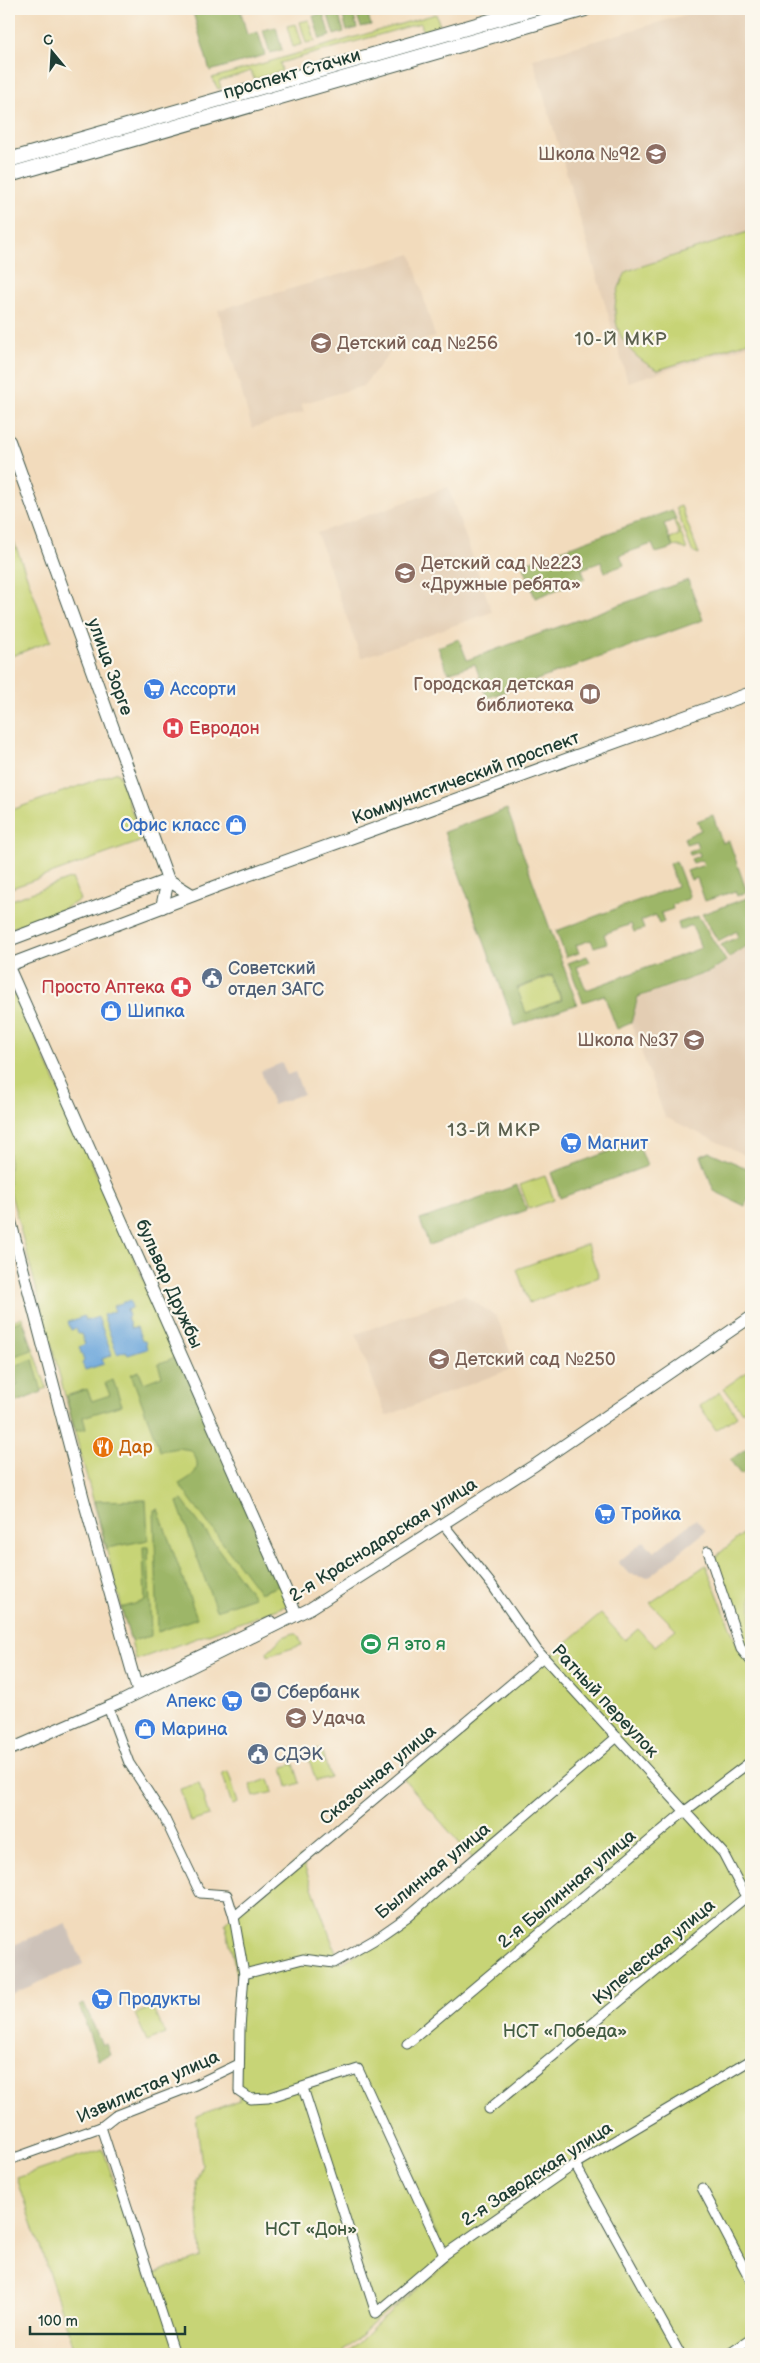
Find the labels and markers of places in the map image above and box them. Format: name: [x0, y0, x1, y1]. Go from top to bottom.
school or university icon: Школа №92: [644, 142, 668, 166]
place label: Школа №92: [538, 144, 640, 165]
school or university icon: Детский сад №256: [309, 331, 333, 355]
place label: Детский сад №256: [337, 333, 498, 354]
place label: Детский сад №223 «Дружные ребята»: [421, 553, 582, 595]
school or university icon: Детский сад №223 «Дружные ребята»: [393, 561, 417, 585]
place label: Городская детская библиотека: [413, 674, 574, 716]
supermarket icon: Ассорти: [142, 677, 166, 701]
place label: Ассорти: [169, 679, 236, 700]
library icon: Городская детская библиотека: [578, 682, 602, 706]
hospital icon: Евродон: [161, 716, 185, 740]
place label: Евродон: [189, 718, 260, 739]
shop icon: Офис класс: [224, 813, 248, 837]
place label: Офис класс: [120, 815, 220, 836]
place label: Советский отдел ЗАГС: [228, 958, 324, 1000]
public building icon: Советский отдел ЗАГС: [200, 966, 224, 990]
pharmacy icon: Просто Аптека: [169, 975, 193, 999]
place label: Просто Аптека: [41, 977, 165, 998]
shop icon: Шипка: [99, 999, 123, 1023]
place label: Шипка: [127, 1001, 185, 1022]
school or university icon: Школа №37: [682, 1028, 706, 1052]
place label: Школа №37: [577, 1030, 678, 1051]
supermarket icon: Магнит: [559, 1131, 583, 1155]
place label: Магнит: [587, 1133, 649, 1154]
school or university icon: Детский сад №250: [427, 1347, 451, 1371]
place label: Детский сад №250: [455, 1349, 615, 1370]
restaurant icon: Дар: [91, 1435, 115, 1459]
place label: Дар: [119, 1437, 153, 1458]
supermarket icon: Тройка: [593, 1502, 617, 1526]
place label: Тройка: [621, 1504, 682, 1525]
sports icon: Я это я: [359, 1632, 383, 1656]
place label: Я это я: [387, 1634, 446, 1655]
bank icon: Сбербанк: [249, 1680, 273, 1704]
place label: Сбербанк: [277, 1682, 360, 1703]
supermarket icon: Апекс: [220, 1689, 244, 1713]
place label: Апекс: [166, 1691, 216, 1712]
school or university icon: Удача: [284, 1706, 308, 1730]
place label: Удача: [312, 1708, 366, 1729]
shop icon: Марина: [133, 1717, 157, 1741]
place label: Марина: [161, 1719, 228, 1740]
public building icon: СДЭК: [246, 1742, 270, 1766]
place label: СДЭК: [274, 1744, 323, 1765]
supermarket icon: Продукты: [90, 1987, 114, 2011]
place label: Продукты: [118, 1989, 201, 2010]

